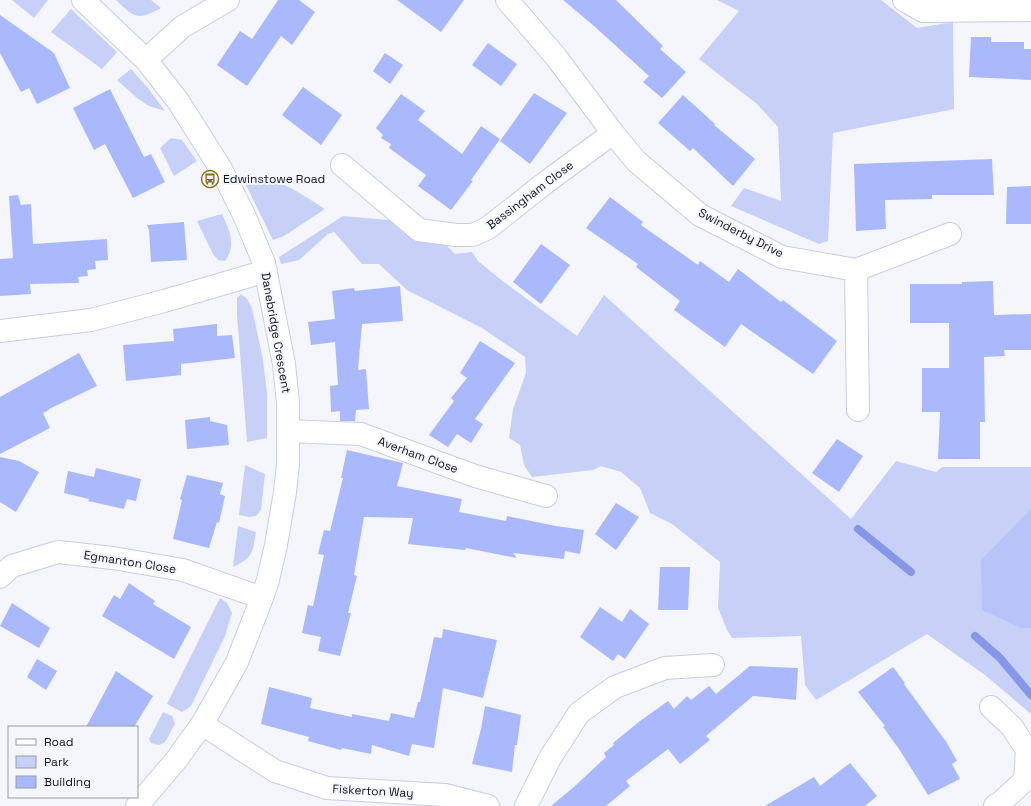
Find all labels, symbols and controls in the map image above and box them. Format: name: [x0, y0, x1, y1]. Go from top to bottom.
street label: Bassingham Close: [483, 157, 577, 233]
bus stop icon: Edwinstowe Road: [200, 169, 220, 189]
place label: Edwinstowe Road: [223, 171, 325, 187]
street label: Swinderby Drive: [696, 205, 786, 261]
street label: Danebridge Crescent: [257, 271, 295, 395]
street label: Averham Close: [376, 433, 460, 477]
street label: Egmanton Close: [83, 547, 177, 577]
legend: [8, 726, 138, 798]
text: Road: [44, 734, 73, 750]
text: Park: [44, 754, 69, 770]
text: Building: [44, 774, 91, 790]
street label: Fiskerton Way: [332, 781, 414, 801]

